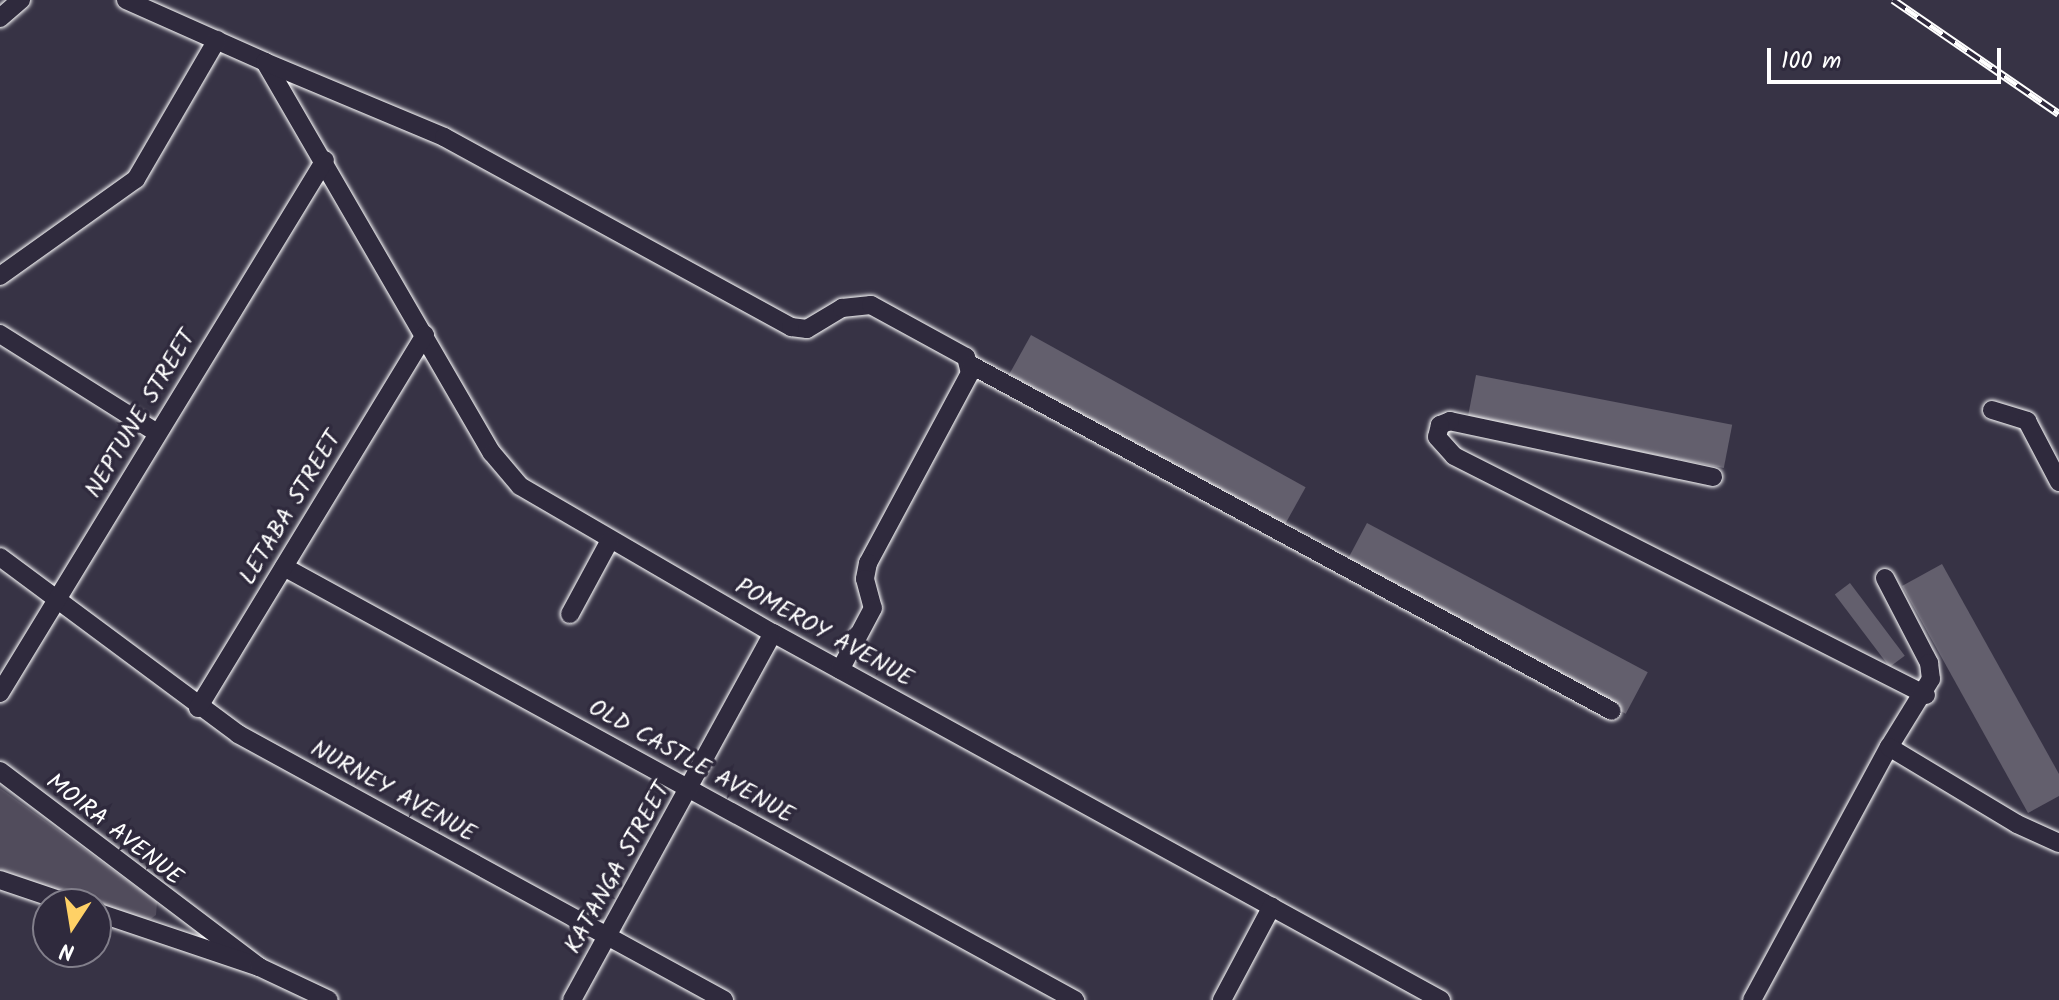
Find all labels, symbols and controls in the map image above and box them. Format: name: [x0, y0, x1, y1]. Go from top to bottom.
scale bar: [1771, 32, 2005, 82]
text: 100 m: [1781, 42, 1841, 81]
street label: NEPTUNE STREET: [79, 325, 203, 503]
street label: LETABA STREET: [234, 426, 348, 590]
street label: POMEROY AVENUE: [730, 572, 918, 694]
street label: OLD CASTLE AVENUE: [583, 694, 799, 830]
street label: NURNEY AVENUE: [305, 735, 481, 849]
street label: MOIRA AVENUE: [40, 768, 188, 892]
street label: KATANGA STREET: [559, 777, 677, 959]
north arrow: [32, 888, 112, 968]
text: N: [57, 931, 78, 969]

